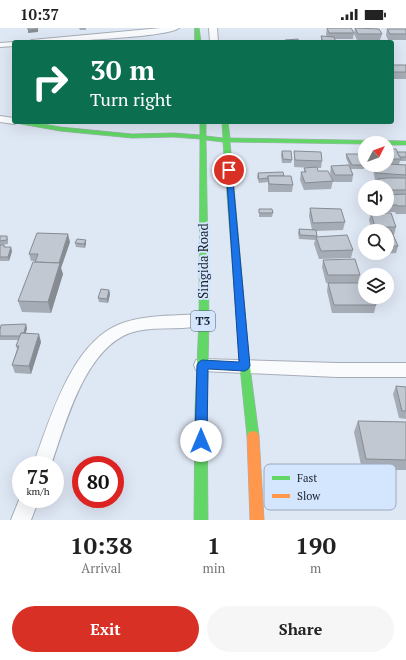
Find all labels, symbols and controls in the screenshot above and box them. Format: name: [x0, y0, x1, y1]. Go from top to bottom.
text: 10:37: [20, 4, 59, 24]
text: 30 m: [90, 51, 155, 88]
icon: right: [24, 56, 76, 108]
text: Turn right: [90, 87, 172, 111]
north arrow: [358, 136, 394, 172]
map controls: [358, 136, 394, 304]
pin: [212, 153, 246, 187]
icon: arrive: [218, 159, 240, 181]
button: sound: [358, 180, 394, 216]
street label: Singida Road: [194, 223, 212, 299]
button: search: [358, 224, 394, 260]
button: layers: [358, 268, 394, 304]
road number: T3: [191, 311, 215, 331]
position arrow: [180, 420, 222, 462]
speed limit sign: 80: [72, 456, 124, 508]
text: 75: [27, 463, 49, 490]
legend: [264, 464, 396, 510]
text: Fast: [297, 471, 317, 485]
text: km/h: [26, 485, 50, 498]
text: Slow: [297, 489, 321, 503]
text: 10:38: [70, 529, 132, 561]
text: 1: [207, 529, 221, 561]
text: 190: [295, 529, 336, 561]
text: Arrival: [81, 559, 121, 577]
text: min: [202, 559, 225, 577]
text: m: [310, 559, 321, 577]
button: Exit: [12, 606, 199, 652]
button: Share: [207, 606, 394, 652]

